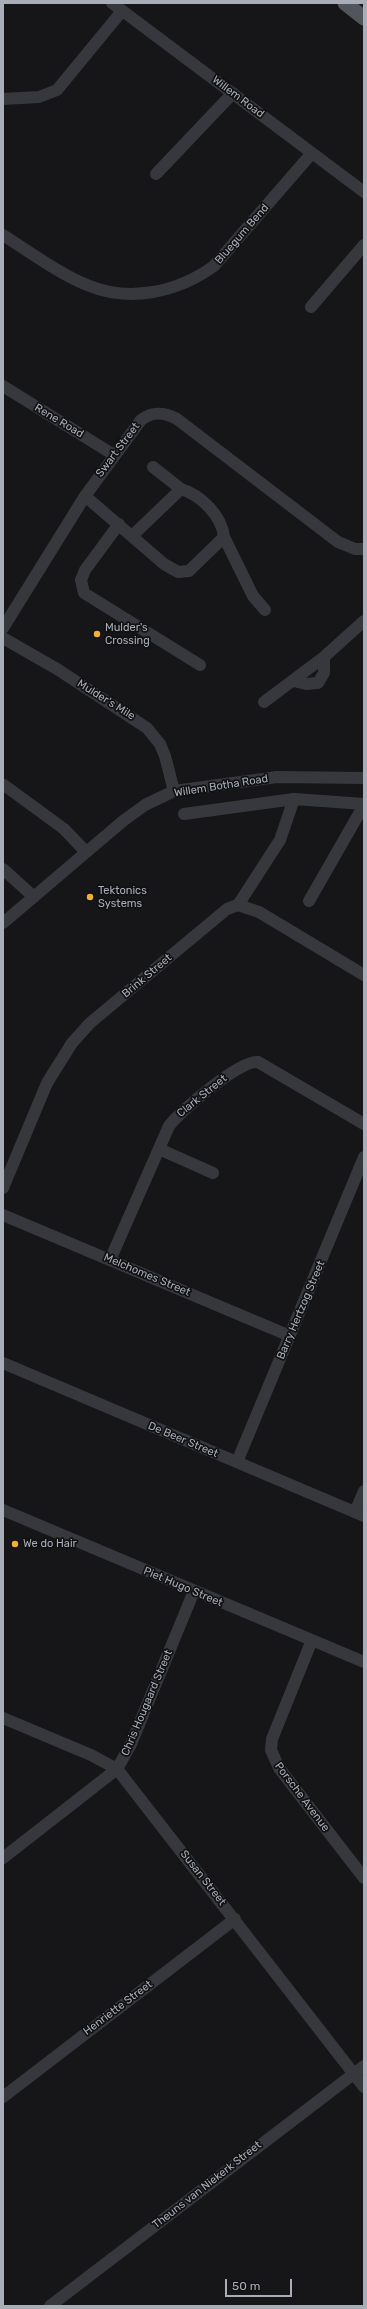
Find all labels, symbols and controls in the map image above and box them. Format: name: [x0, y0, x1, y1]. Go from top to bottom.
street label: Willem Road: [209, 73, 267, 121]
street label: Bluegum Bend: [212, 201, 272, 267]
street label: Rene Road: [32, 401, 86, 441]
street label: Swart Street: [93, 420, 143, 480]
place label: Mulder's Crossing: [105, 621, 150, 647]
marker: Mulder's Crossing: [92, 629, 102, 639]
street label: Mulder's Mile: [75, 677, 137, 723]
street label: Willem Botha Road: [173, 772, 269, 800]
place label: Tektonics Systems: [98, 884, 147, 910]
marker: Tektonics Systems: [85, 892, 95, 902]
street label: Brink Street: [119, 951, 175, 1001]
street label: Clark Street: [174, 1072, 230, 1120]
street label: Melchomes Street: [102, 1251, 192, 1299]
street label: Barry Hertzog Street: [274, 1259, 328, 1361]
street label: De Beer Street: [146, 1419, 220, 1461]
place label: We do Hair: [23, 1537, 77, 1551]
marker: We do Hair: [10, 1539, 20, 1549]
street label: Piet Hugo Street: [141, 1564, 225, 1610]
street label: Chris Hougaard Street: [119, 1648, 175, 1758]
street label: Porsche Avenue: [272, 1760, 332, 1834]
street label: Susan Street: [177, 1848, 229, 1908]
street label: Henriette Street: [81, 1978, 155, 2038]
street label: Theuns van Niekerk Street: [150, 2138, 264, 2232]
scale bar: [227, 2271, 294, 2297]
text: 50 m: [232, 2279, 260, 2293]

